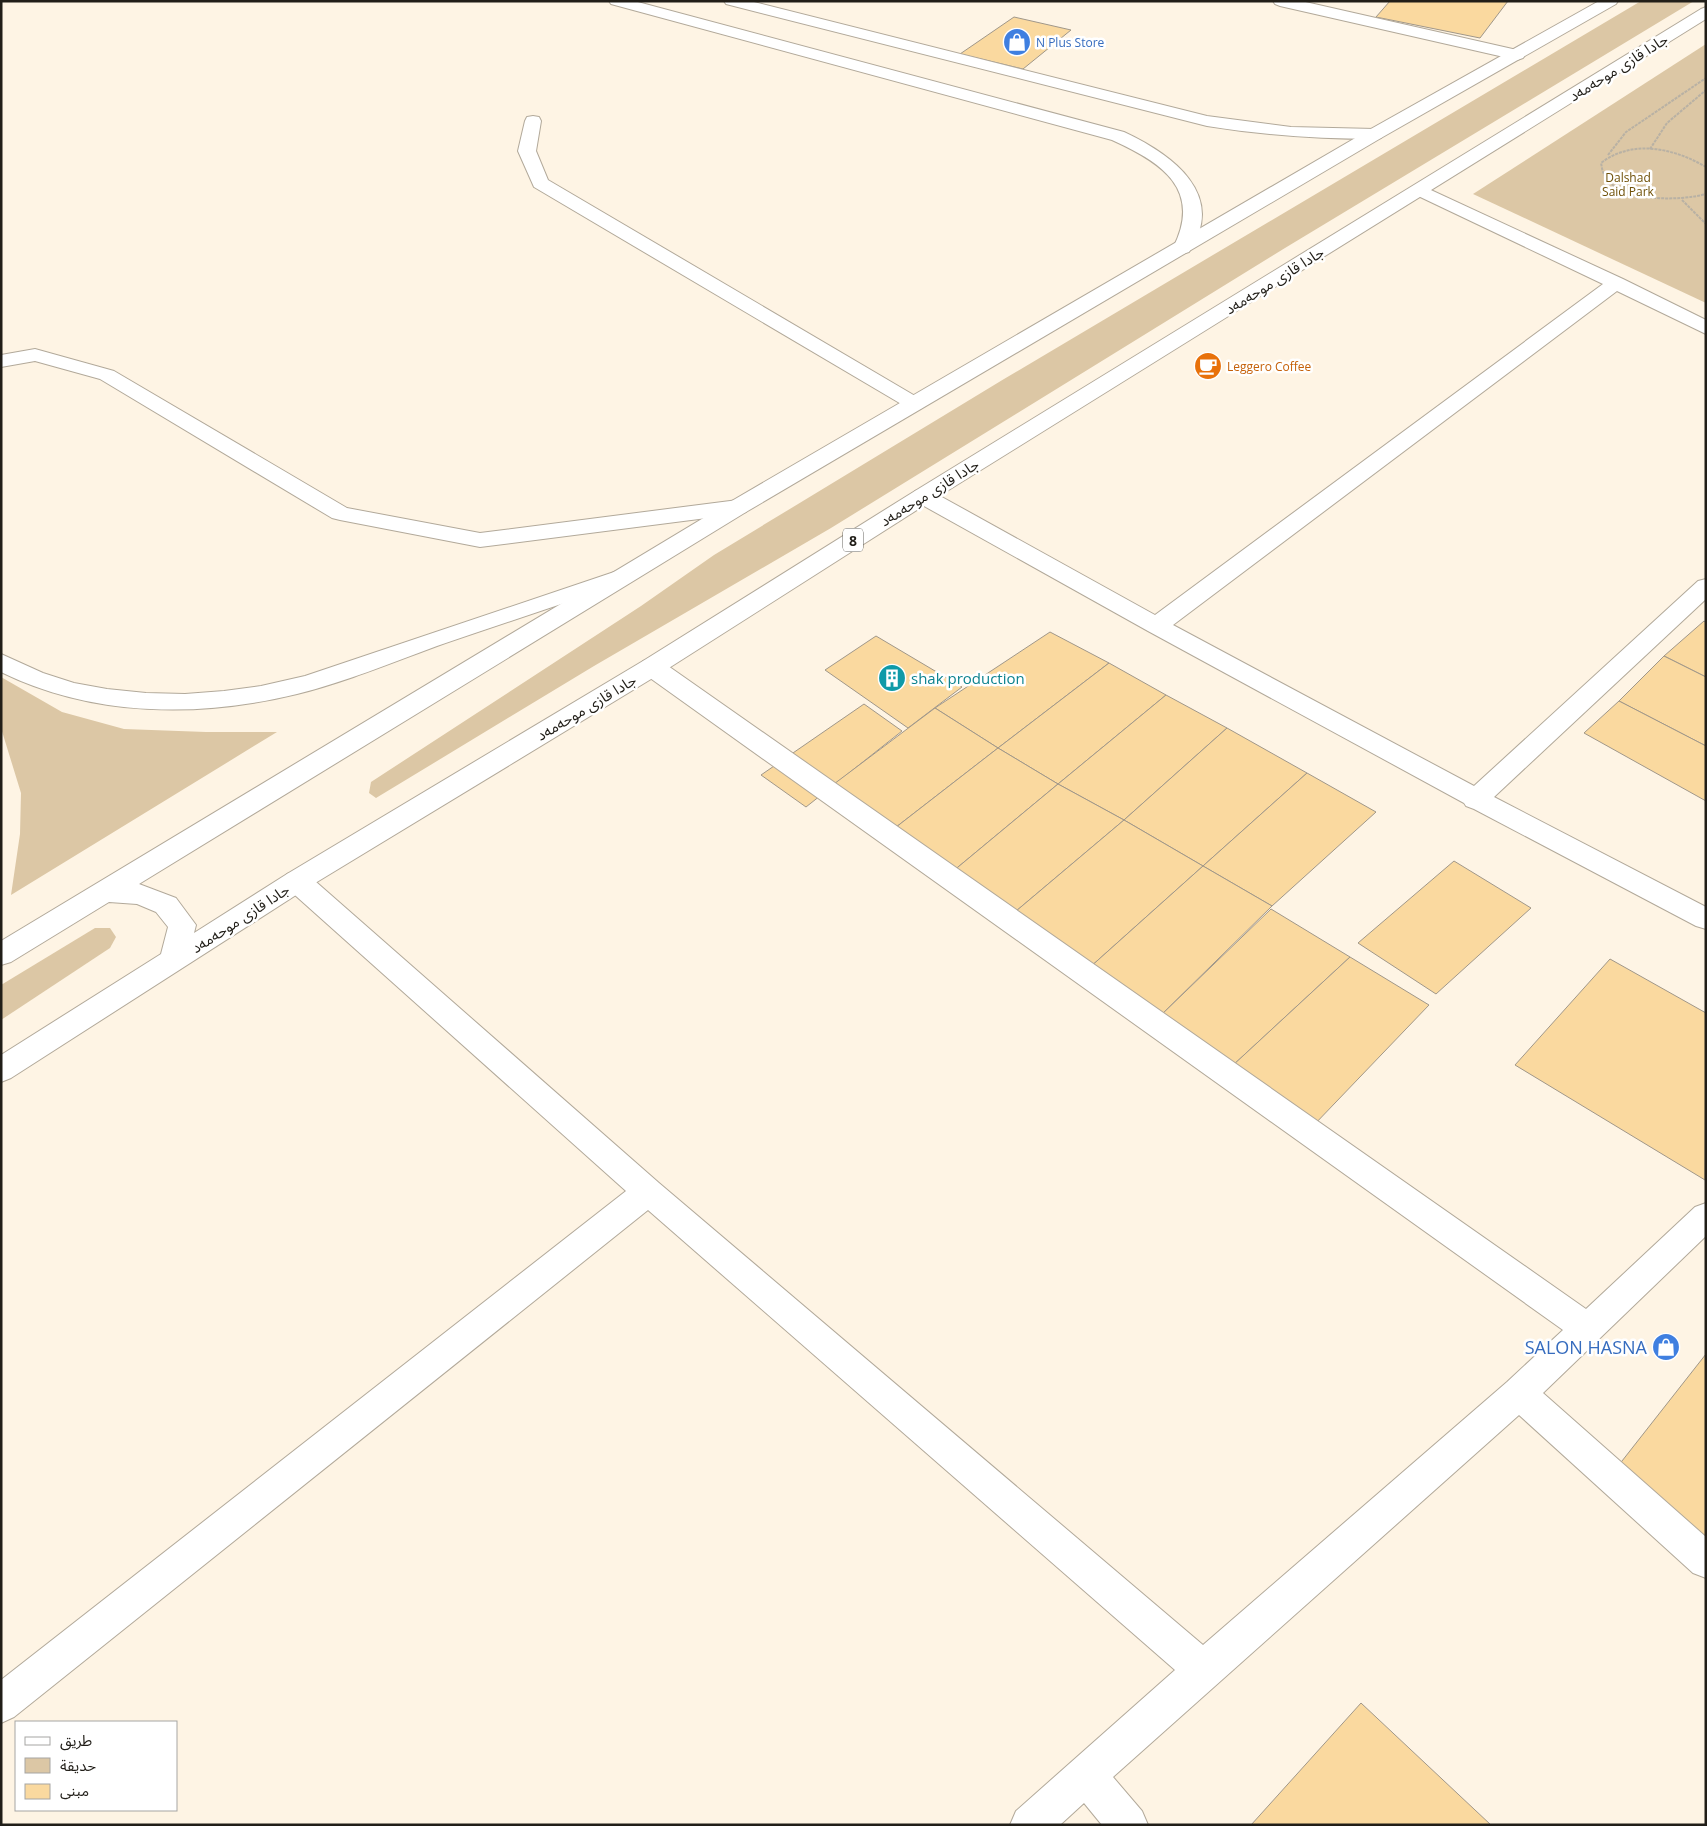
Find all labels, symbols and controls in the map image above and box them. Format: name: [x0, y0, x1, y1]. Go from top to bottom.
shop icon: N Plus Store: [1002, 27, 1032, 57]
street label: جادا قازی موحەمەد: [1565, 28, 1671, 105]
place label: N Plus Store: [1036, 34, 1105, 51]
park label: Dalshad Said Park: [1602, 169, 1655, 200]
street label: جادا قازی موحەمەد: [1221, 241, 1327, 318]
cafe icon: Leggero Coffee: [1193, 351, 1223, 381]
place label: Leggero Coffee: [1227, 358, 1312, 375]
street label: جادا قازی موحەمەد: [876, 453, 982, 530]
road number: 8: [843, 528, 863, 552]
building icon: shak production: [877, 663, 907, 693]
place label: shak production: [911, 668, 1025, 688]
street label: جادا قازی موحەمەد: [532, 669, 640, 745]
street label: جادا قازی موحەمەد: [187, 879, 293, 957]
shop icon: SALON HASNA: [1651, 1332, 1681, 1362]
place label: SALON HASNA: [1525, 1335, 1648, 1359]
legend: [15, 1721, 178, 1811]
text: طريق: [60, 1730, 92, 1751]
text: حديقة: [60, 1755, 96, 1775]
text: مبنى: [60, 1780, 89, 1800]

